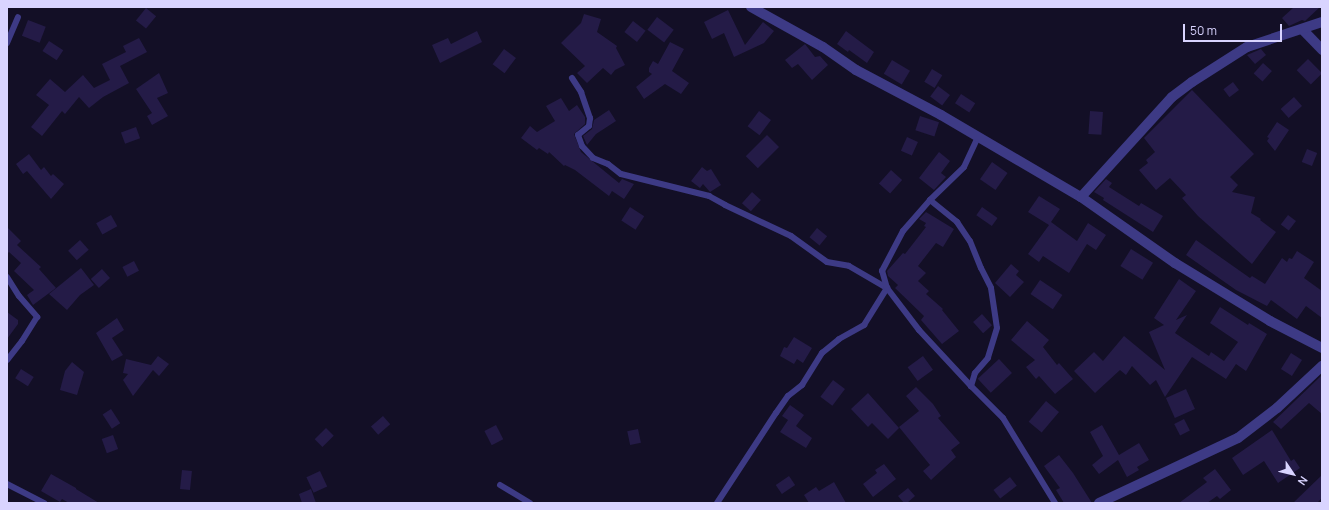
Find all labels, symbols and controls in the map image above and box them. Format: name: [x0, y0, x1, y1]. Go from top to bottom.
scale bar: [1185, 16, 1284, 42]
text: 50 m: [1190, 22, 1217, 39]
north arrow: [1273, 454, 1313, 494]
text: N: [1295, 474, 1312, 489]

